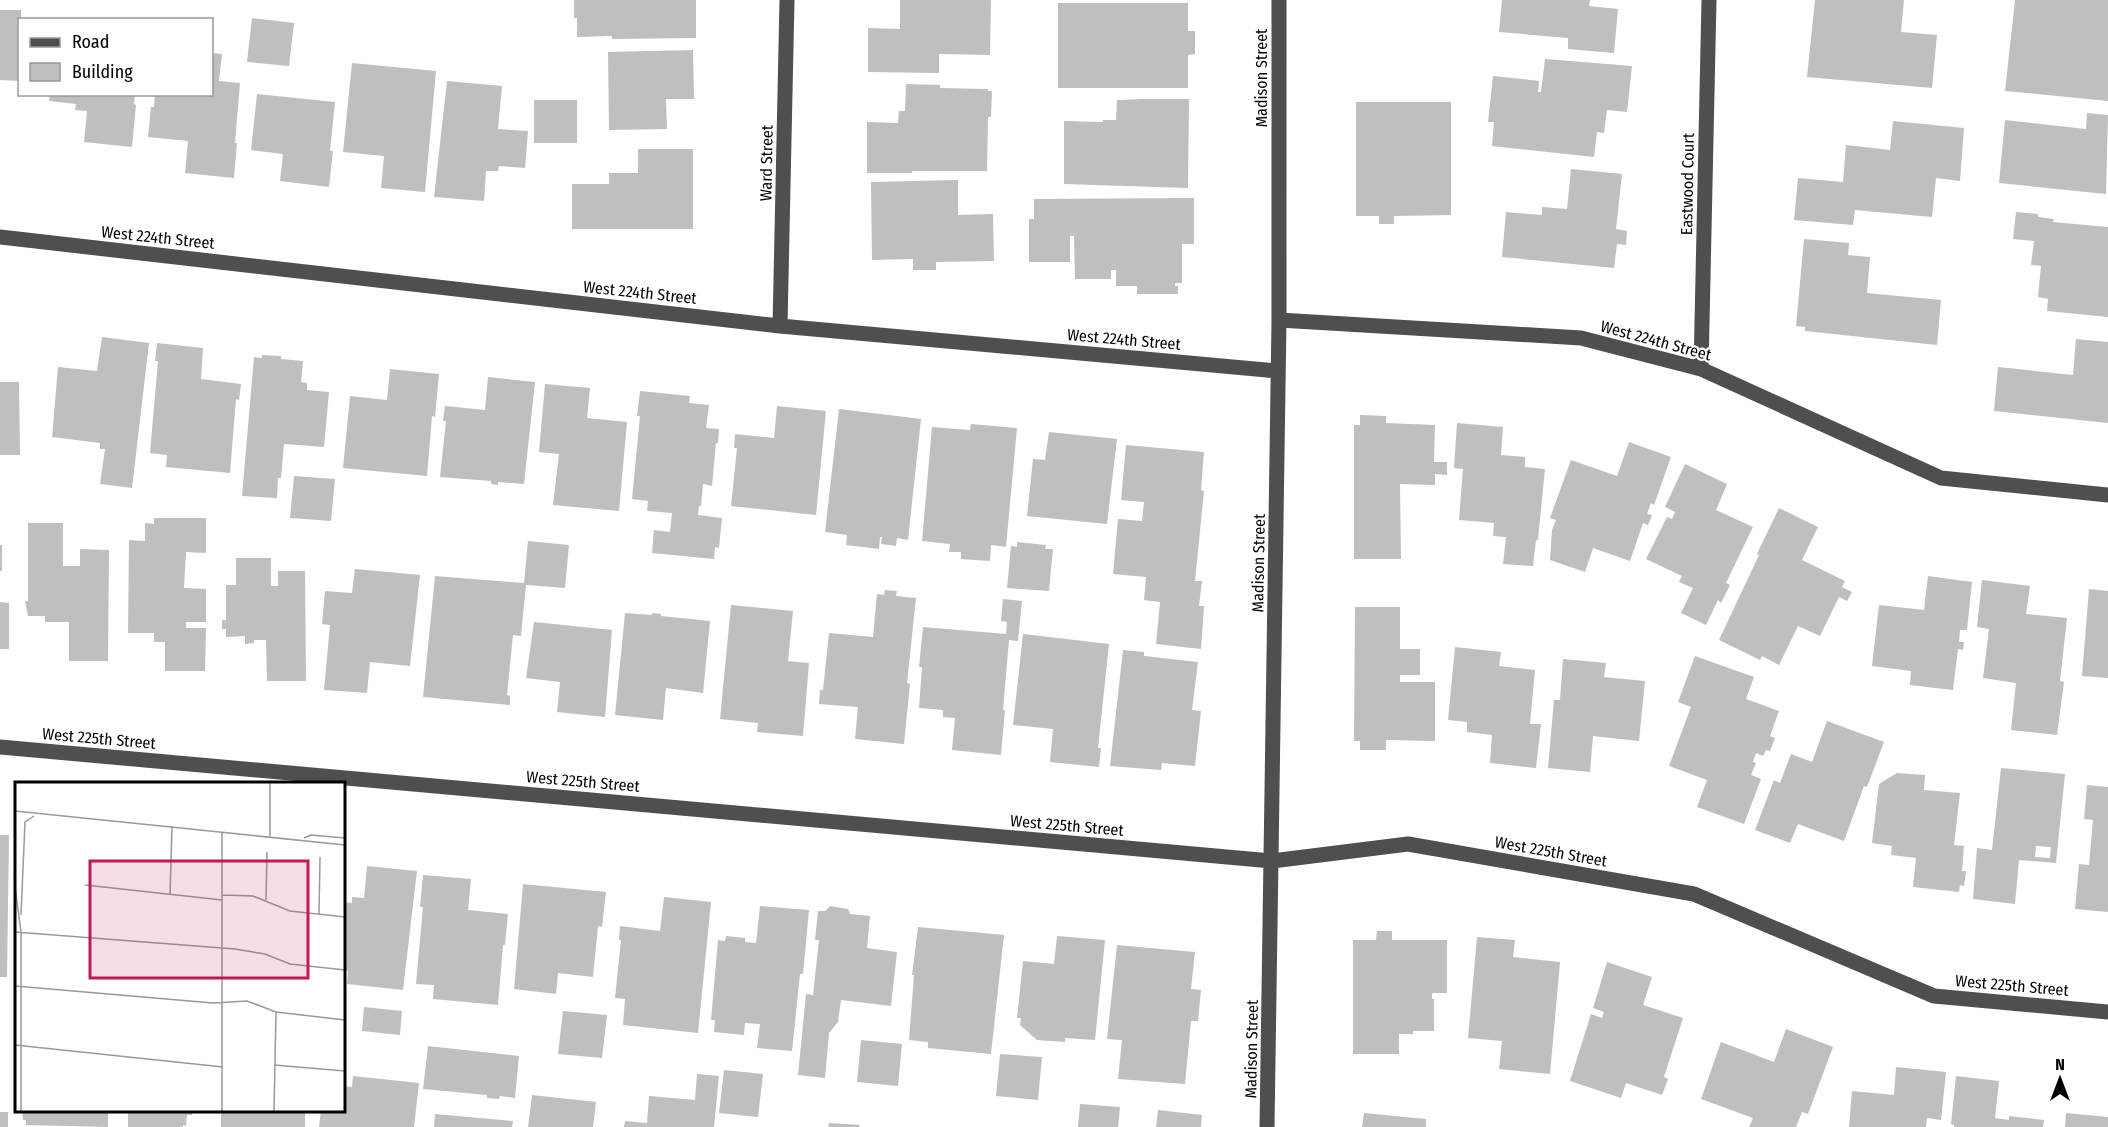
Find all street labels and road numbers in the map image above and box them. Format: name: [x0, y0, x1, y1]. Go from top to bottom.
street label: Madison Street: [1252, 28, 1271, 127]
street label: Ward Street: [756, 124, 777, 201]
street label: Eastwood Court: [1677, 132, 1698, 235]
street label: West 224th Street: [100, 222, 216, 253]
street label: West 224th Street: [582, 277, 698, 308]
street label: West 224th Street: [1598, 317, 1714, 365]
street label: West 224th Street: [1066, 325, 1182, 354]
street label: Madison Street: [1248, 513, 1269, 612]
street label: West 225th Street: [42, 724, 157, 753]
street label: West 225th Street: [526, 767, 641, 796]
street label: West 225th Street: [1010, 811, 1125, 840]
street label: West 225th Street: [1493, 832, 1609, 871]
street label: West 225th Street: [1955, 971, 2070, 1000]
street label: Madison Street: [1241, 999, 1262, 1098]

